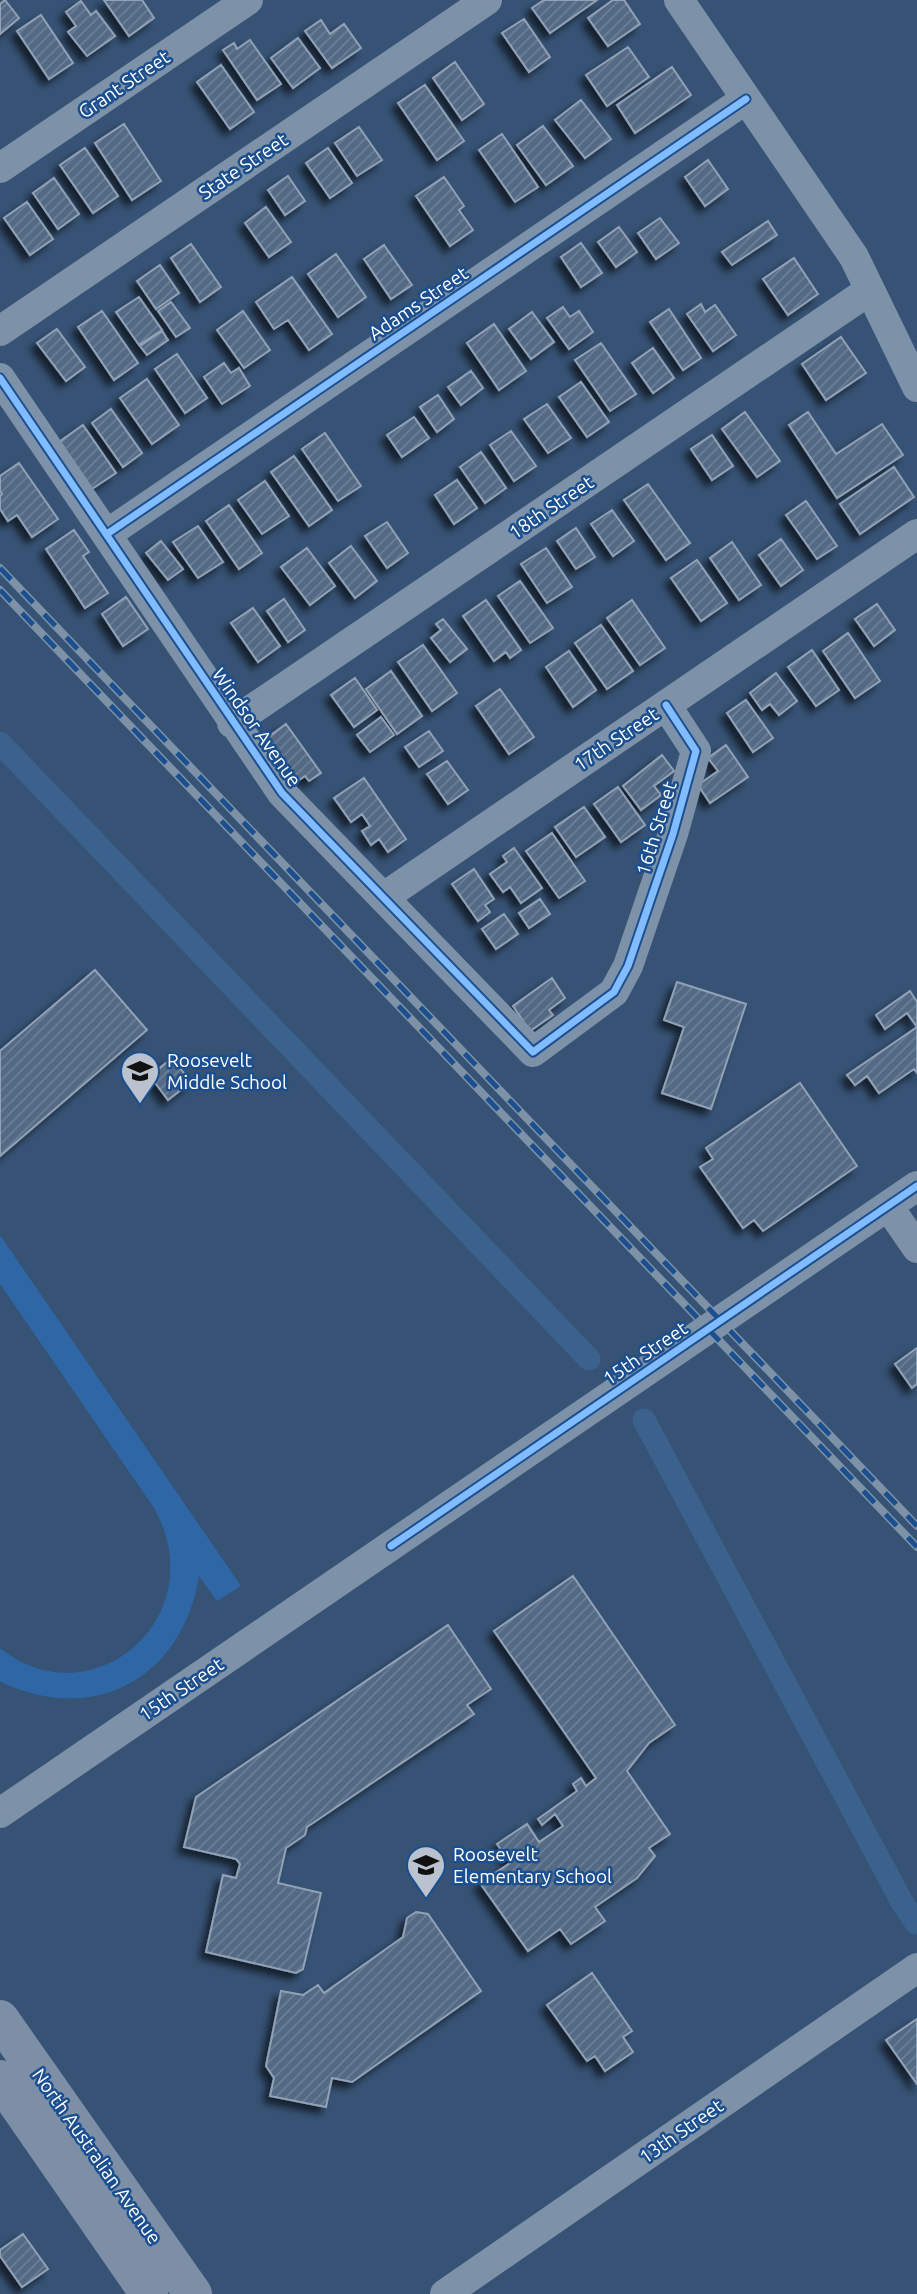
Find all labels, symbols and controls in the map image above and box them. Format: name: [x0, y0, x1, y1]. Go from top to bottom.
street label: Grant Street: [74, 45, 174, 123]
street label: State Street: [194, 128, 292, 204]
street label: Adams Street: [364, 261, 472, 344]
street label: 18th Street: [505, 470, 598, 543]
street label: Windsor Avenue: [208, 664, 306, 790]
street label: 17th Street: [570, 702, 663, 775]
street label: 16th Street: [631, 778, 681, 878]
place label: Roosevelt Middle School: [167, 1049, 287, 1093]
school or university icon: Roosevelt Middle School: [119, 1050, 161, 1105]
street label: 15th Street: [599, 1316, 692, 1389]
street label: 15th Street: [135, 1652, 228, 1725]
place label: Roosevelt Elementary School: [453, 1843, 612, 1887]
school or university icon: Roosevelt Elementary School: [405, 1844, 447, 1899]
street label: North Australian Avenue: [28, 2064, 166, 2248]
street label: 13th Street: [635, 2094, 728, 2168]

